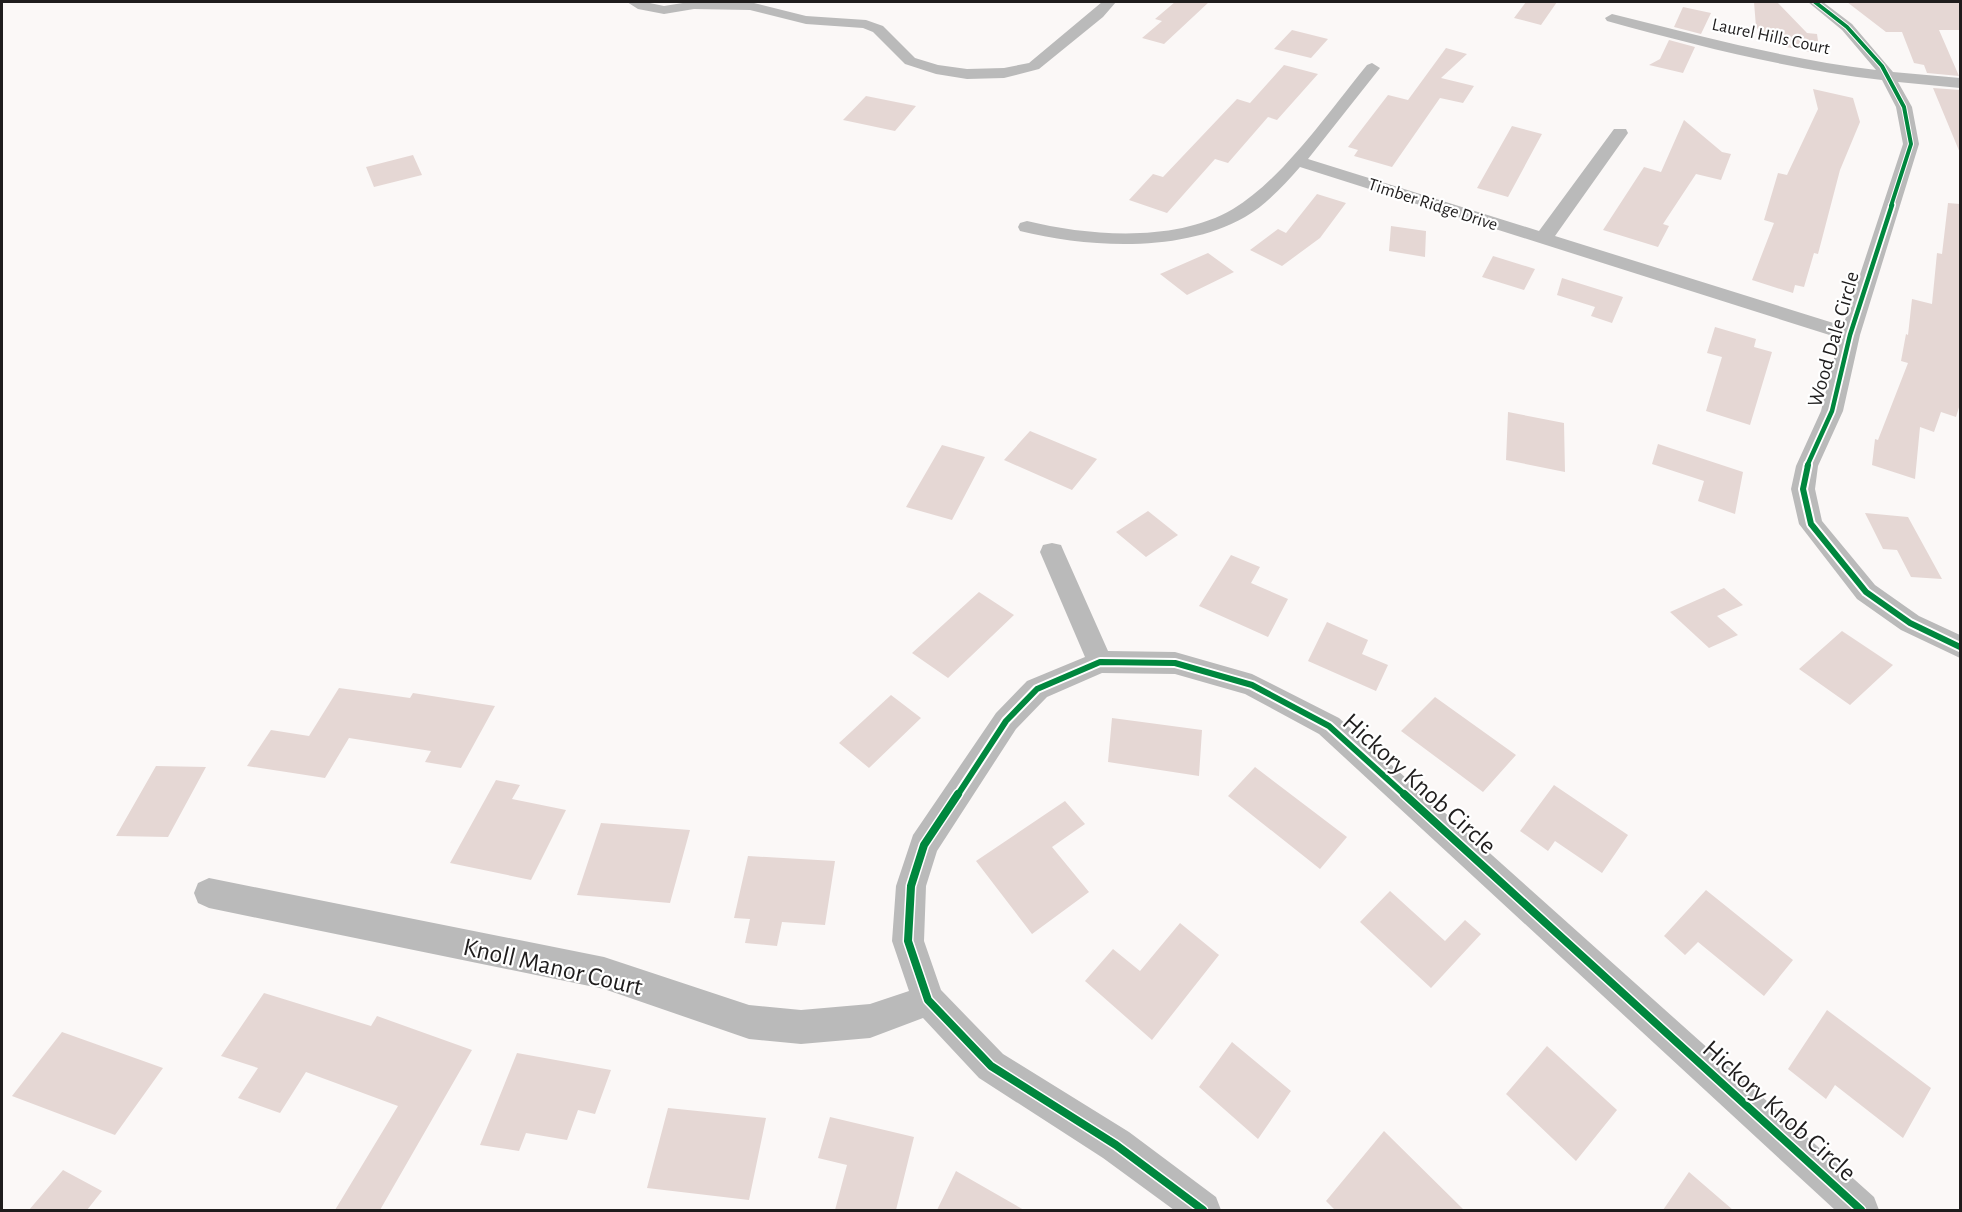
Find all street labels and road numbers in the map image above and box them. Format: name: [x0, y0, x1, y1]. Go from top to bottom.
street label: Laurel Hills Court: [1710, 16, 1832, 58]
street label: Timber Ridge Drive: [1366, 176, 1500, 234]
street label: Wood Dale Circle: [1804, 269, 1863, 409]
street label: Hickory Knob Circle: [1338, 708, 1501, 859]
street label: Knoll Manor Court: [461, 934, 645, 1000]
street label: Hickory Knob Circle: [1698, 1035, 1861, 1186]

